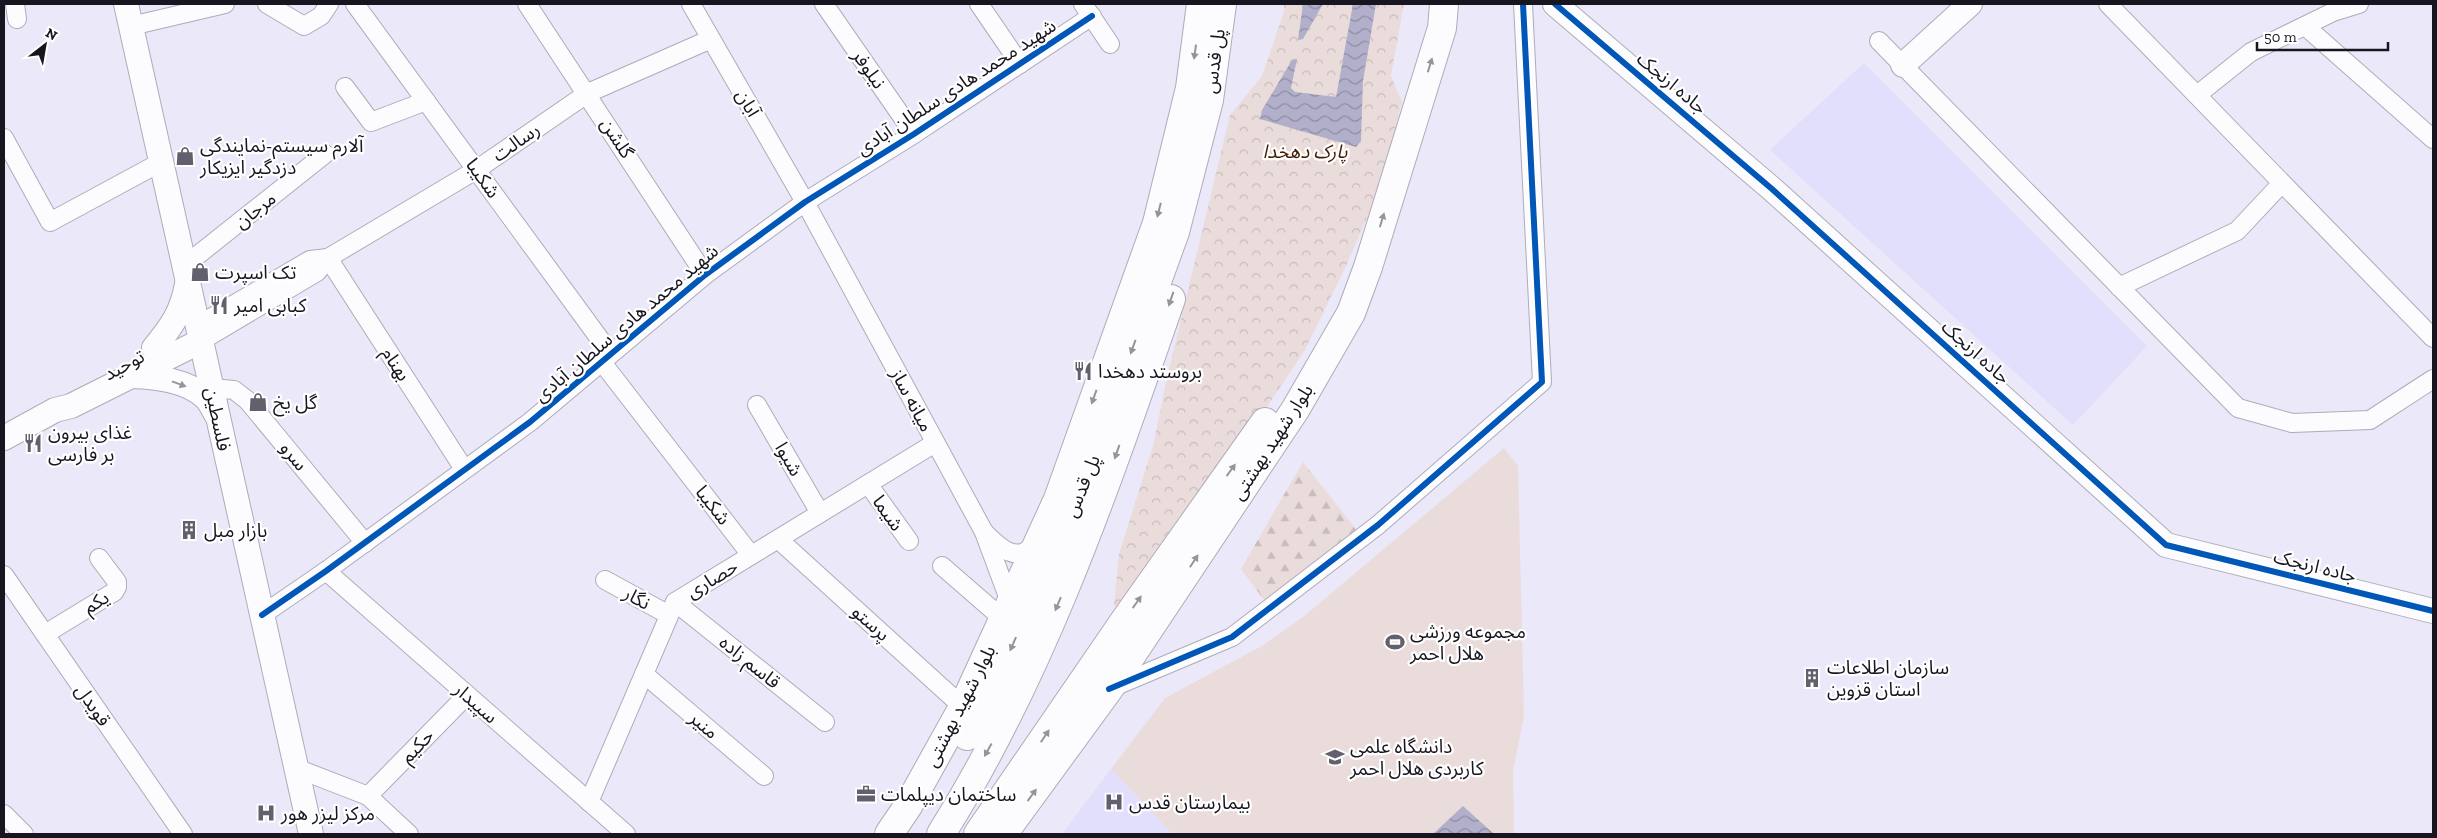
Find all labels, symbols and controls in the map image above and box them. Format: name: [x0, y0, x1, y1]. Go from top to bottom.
street label: شهید محمد هادی سلطان آبادی: [852, 14, 1060, 160]
north arrow: [20, 20, 70, 70]
scale bar: [2257, 20, 2388, 52]
text: N: [42, 24, 61, 44]
street label: پل قدس: [1198, 27, 1231, 95]
text: 50 m: [2264, 28, 2297, 46]
street label: نیلوفر: [847, 44, 891, 93]
one-way arrow: [1191, 44, 1199, 60]
street label: جاده ارنجک: [1632, 47, 1712, 119]
one-way arrow: [1427, 58, 1434, 73]
street label: آبان: [731, 85, 766, 122]
street label: گلشن: [595, 113, 639, 164]
street label: رسالت: [488, 118, 544, 166]
place label: آلارم سیستم-نمایندگی دزدگیر ایزیکار: [199, 134, 365, 179]
park label: پارک دهخدا: [1263, 140, 1348, 164]
shop icon: آلارم سیستم-نمایندگی دزدگیر ایزیکار: [174, 145, 196, 167]
street label: شکیبا: [461, 154, 505, 202]
street label: مرجان: [230, 187, 280, 233]
one-way arrow: [1155, 203, 1163, 218]
one-way arrow: [1379, 213, 1387, 228]
street label: شهید محمد هادی سلطان آبادی: [529, 239, 723, 407]
shop icon: تک اسپرت: [189, 261, 211, 283]
place label: تک اسپرت: [215, 261, 296, 285]
one-way arrow: [1167, 292, 1175, 307]
restaurant icon: کبابی امیر: [208, 294, 230, 316]
place label: کبابی امیر: [233, 294, 308, 317]
street label: جاده ارنجک: [1937, 315, 2015, 389]
one-way arrow: [1129, 340, 1136, 355]
street label: بهنام: [374, 343, 415, 387]
street label: توحید: [100, 345, 148, 385]
restaurant icon: بروستد دهخدا: [1072, 360, 1094, 382]
place label: بروستد دهخدا: [1098, 360, 1202, 383]
street label: میانه ساز: [885, 363, 938, 436]
one-way arrow: [172, 380, 187, 388]
street label: بلوار شهید بهشتی: [1226, 380, 1318, 504]
street label: فلسطین: [200, 385, 236, 453]
one-way arrow: [1090, 390, 1098, 405]
shop icon: گل یخ: [247, 391, 269, 413]
place label: گل یخ: [273, 391, 318, 417]
place label: غذای بیرون بر فارسی: [48, 421, 132, 466]
restaurant icon: غذای بیرون بر فارسی: [22, 432, 44, 454]
street label: سرو: [275, 437, 313, 475]
street label: شیوا: [770, 438, 808, 480]
one-way arrow: [1113, 445, 1120, 460]
street label: پل قدس: [1059, 451, 1106, 521]
one-way arrow: [1226, 463, 1236, 477]
street label: شکیبا: [690, 481, 736, 529]
street label: شیما: [868, 491, 908, 535]
building icon: بازار مبل: [178, 519, 200, 541]
place label: بازار مبل: [204, 519, 267, 542]
street label: جاده ارنجک: [2271, 545, 2359, 587]
one-way arrow: [1190, 554, 1199, 567]
street label: حصاری: [682, 555, 742, 603]
street label: نگار: [619, 581, 654, 615]
street label: یکم: [79, 585, 115, 621]
one-way arrow: [1053, 596, 1061, 611]
one-way arrow: [1132, 596, 1142, 609]
street label: پرستو: [846, 600, 895, 647]
place label: مجموعه ورزشی هلال احمر: [1409, 620, 1526, 665]
street label: قاسم زاده: [713, 631, 785, 696]
sports icon: مجموعه ورزشی هلال احمر: [1384, 631, 1406, 653]
one-way arrow: [1009, 637, 1017, 651]
street label: بلوار شهید بهشتی: [919, 641, 1001, 771]
place label: سازمان اطلاعات استان قزوین: [1827, 656, 1949, 701]
building icon: سازمان اطلاعات استان قزوین: [1801, 667, 1823, 689]
street label: سپیدار: [448, 677, 503, 729]
street label: قویدل: [70, 679, 116, 731]
street label: منیر: [684, 706, 723, 744]
street label: حکیم: [395, 724, 441, 770]
one-way arrow: [1040, 730, 1050, 743]
place label: دانشگاه علمی کاربردی هلال احمر: [1349, 735, 1485, 780]
one-way arrow: [984, 744, 993, 757]
school or university icon: دانشگاه علمی کاربردی هلال احمر: [1324, 746, 1346, 768]
office icon: ساختمان دیپلمات: [855, 783, 877, 805]
place label: ساختمان دیپلمات: [881, 783, 1016, 807]
one-way arrow: [1027, 788, 1037, 802]
hospital icon: بیمارستان قدس: [1103, 791, 1125, 813]
place label: بیمارستان قدس: [1129, 791, 1251, 814]
hospital icon: مرکز لیزر هور: [255, 802, 277, 824]
place label: مرکز لیزر هور: [280, 802, 375, 825]

